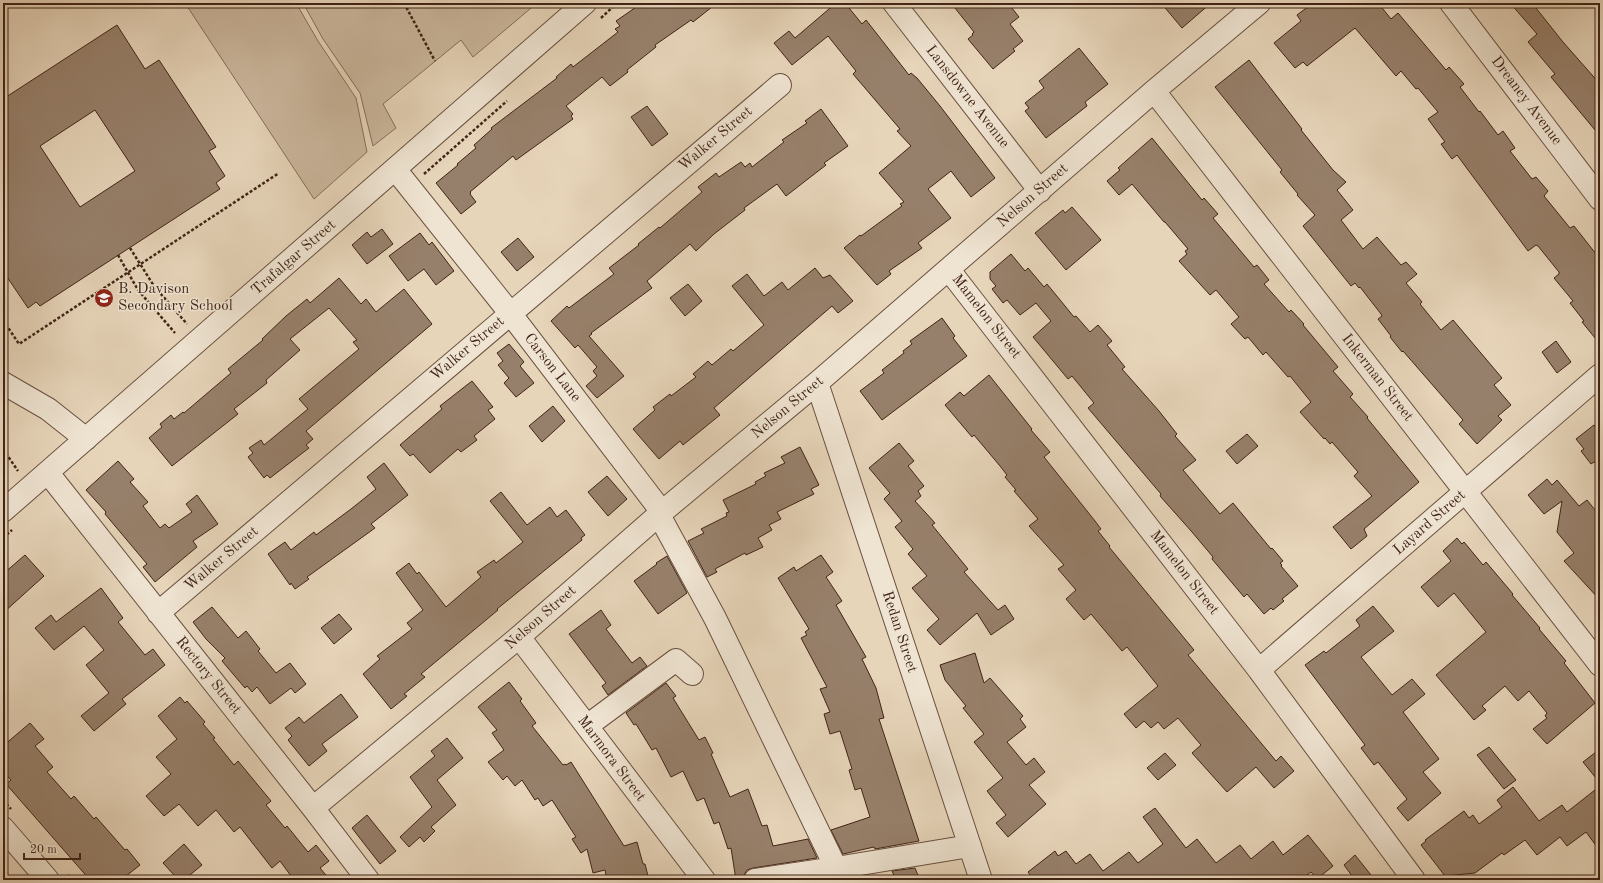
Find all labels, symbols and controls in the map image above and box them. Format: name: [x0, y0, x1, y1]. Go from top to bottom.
street label: Lansdowne Avenue: [922, 43, 1012, 151]
street label: Dreaney Avenue: [1488, 54, 1564, 148]
street label: Walker Street: [676, 104, 756, 174]
street label: Nelson Street: [995, 161, 1071, 231]
street label: Trafalgar Street: [249, 217, 339, 299]
street label: Mamelon Street: [949, 272, 1023, 362]
place label: B. Davison Secondary School: [118, 282, 233, 314]
school or university icon: B. Davison Secondary School: [93, 287, 115, 309]
street label: Walker Street: [428, 314, 508, 384]
street label: Carson Lane: [521, 331, 583, 405]
street label: Inkerman Street: [1338, 332, 1416, 424]
street label: Nelson Street: [749, 374, 827, 442]
street label: Layard Street: [1391, 488, 1469, 558]
street label: Walker Street: [182, 524, 262, 594]
street label: Mamelon Street: [1147, 528, 1221, 618]
street label: Nelson Street: [503, 583, 579, 653]
street label: Redan Street: [879, 589, 919, 675]
street label: Rectory Street: [172, 634, 244, 718]
street label: Marmora Street: [574, 713, 648, 805]
scale bar: [24, 835, 80, 861]
text: 20 m: [30, 844, 57, 856]

